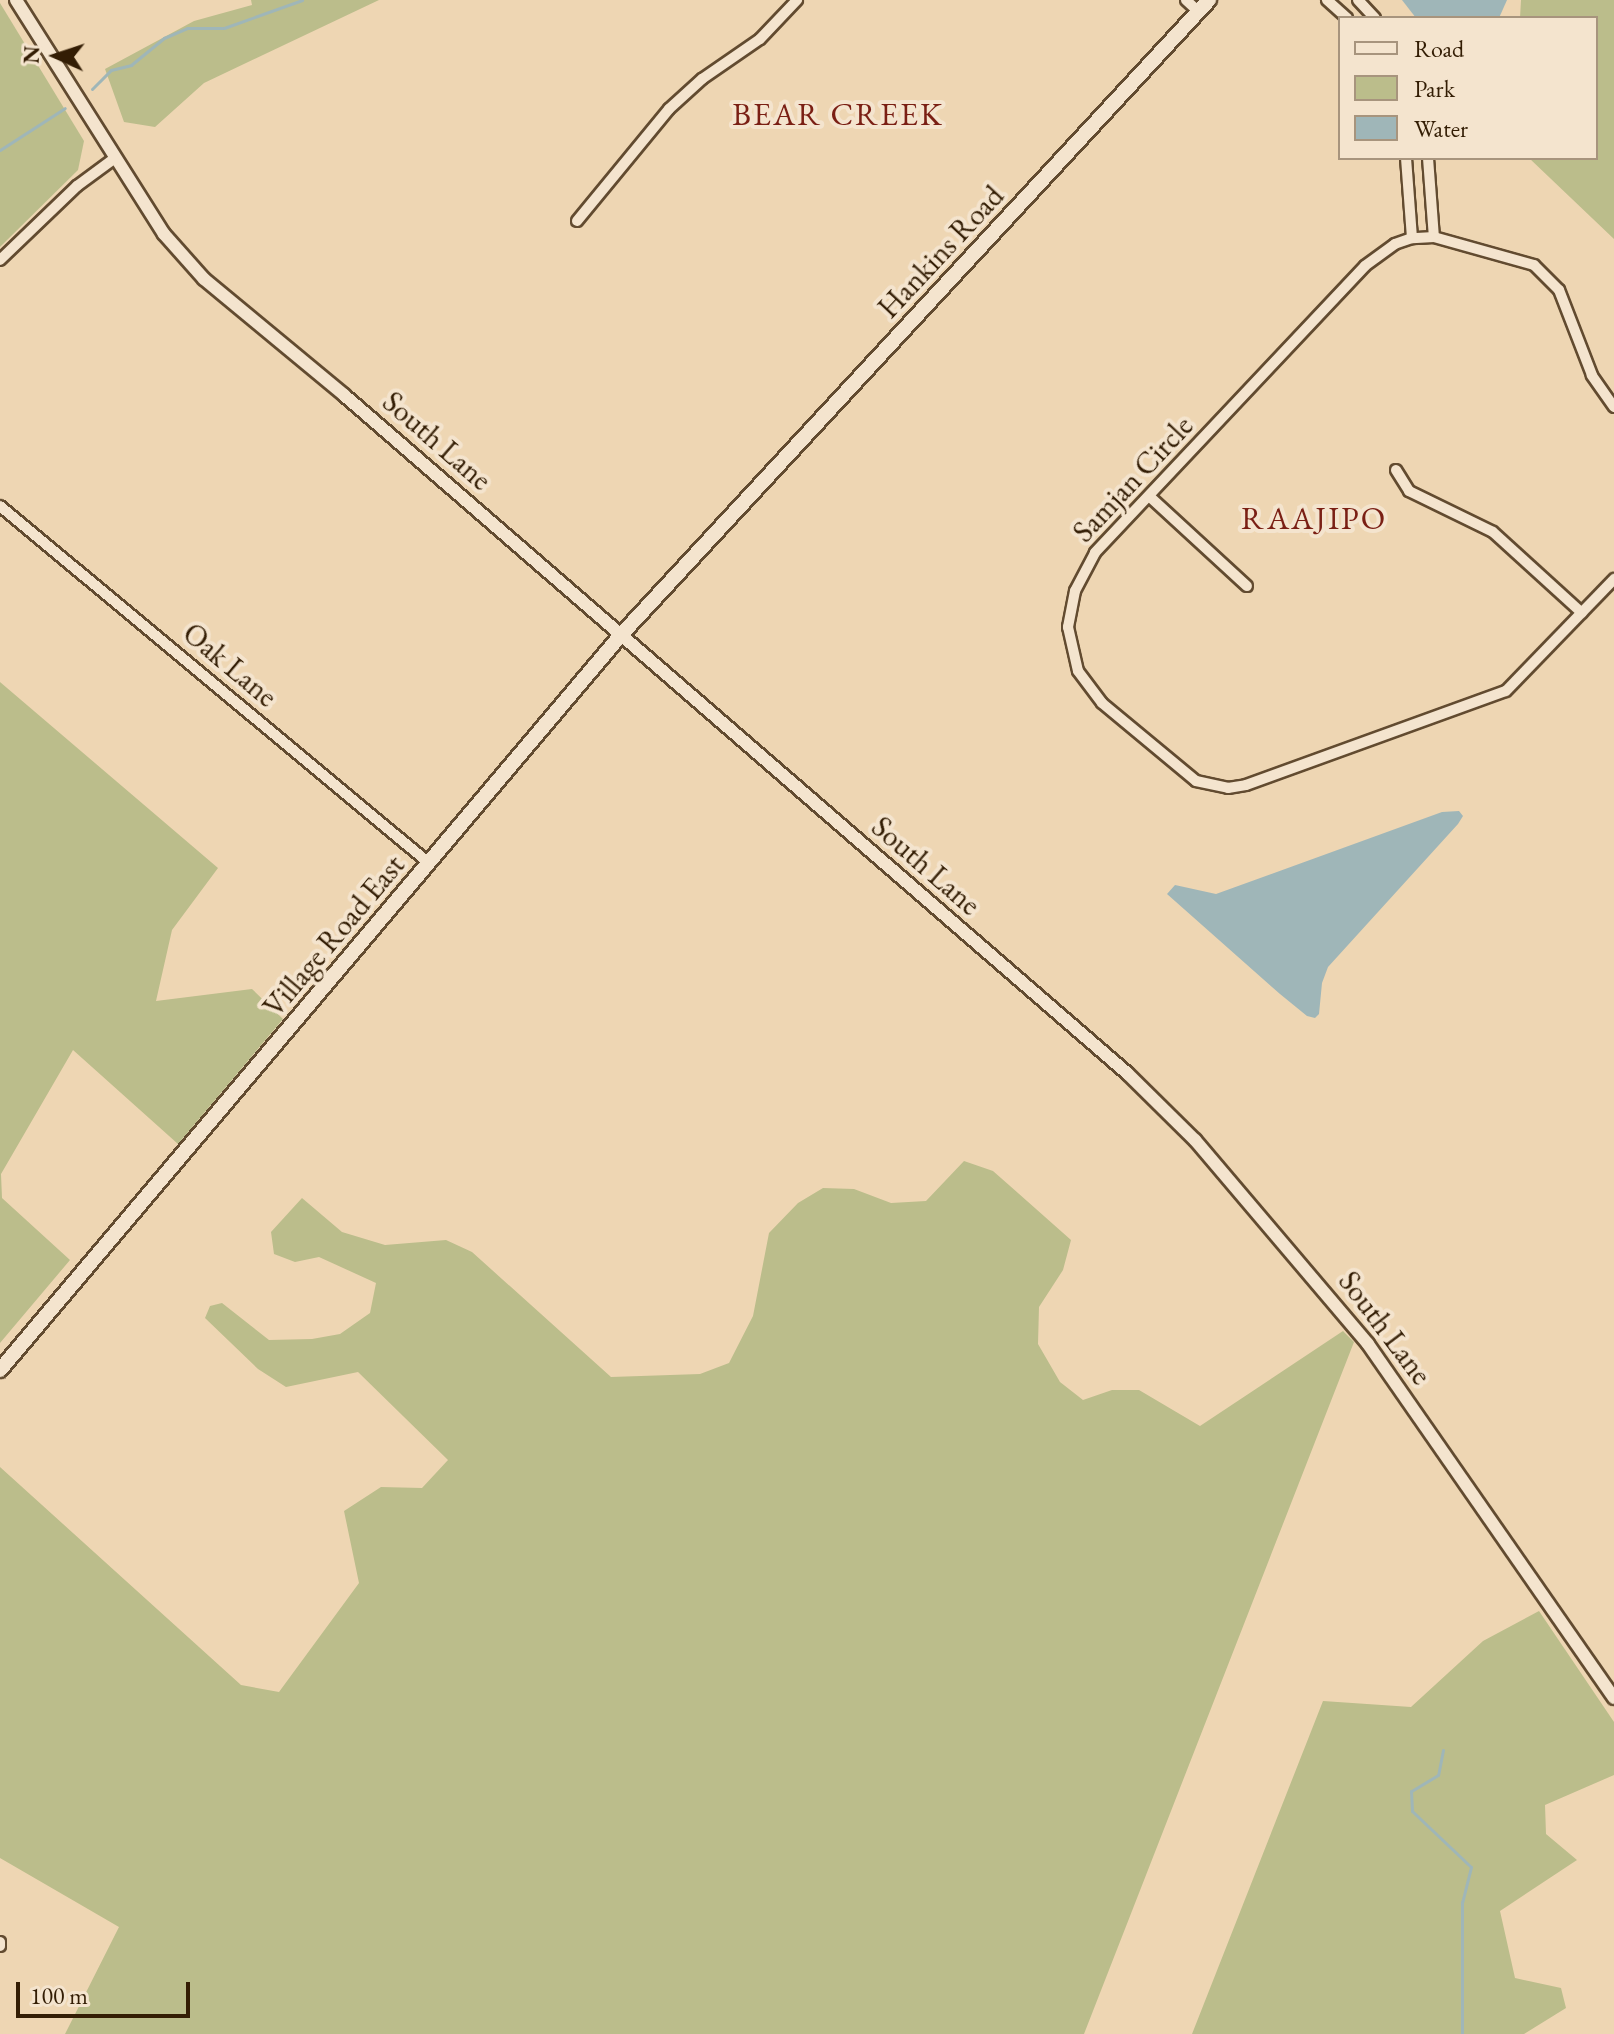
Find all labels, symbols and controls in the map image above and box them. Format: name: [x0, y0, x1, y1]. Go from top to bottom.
north arrow: [16, 16, 96, 96]
legend: [1338, 16, 1598, 160]
text: Road: [1414, 33, 1464, 64]
text: N: [17, 45, 46, 64]
text: Park: [1414, 73, 1455, 104]
district label: BEAR CREEK: [732, 95, 944, 133]
text: Water: [1414, 113, 1468, 144]
street label: Hankins Road: [871, 178, 1011, 326]
street label: South Lane: [375, 384, 499, 498]
street label: Samjan Circle: [1065, 408, 1201, 550]
district label: RAAJIPO: [1241, 499, 1387, 537]
street label: Oak Lane: [176, 615, 284, 715]
street label: South Lane: [864, 809, 988, 923]
street label: Village Road East: [256, 848, 412, 1024]
street label: South Lane: [1331, 1264, 1439, 1392]
scale bar: [20, 1966, 194, 2016]
text: 100 m: [30, 1980, 88, 2011]

